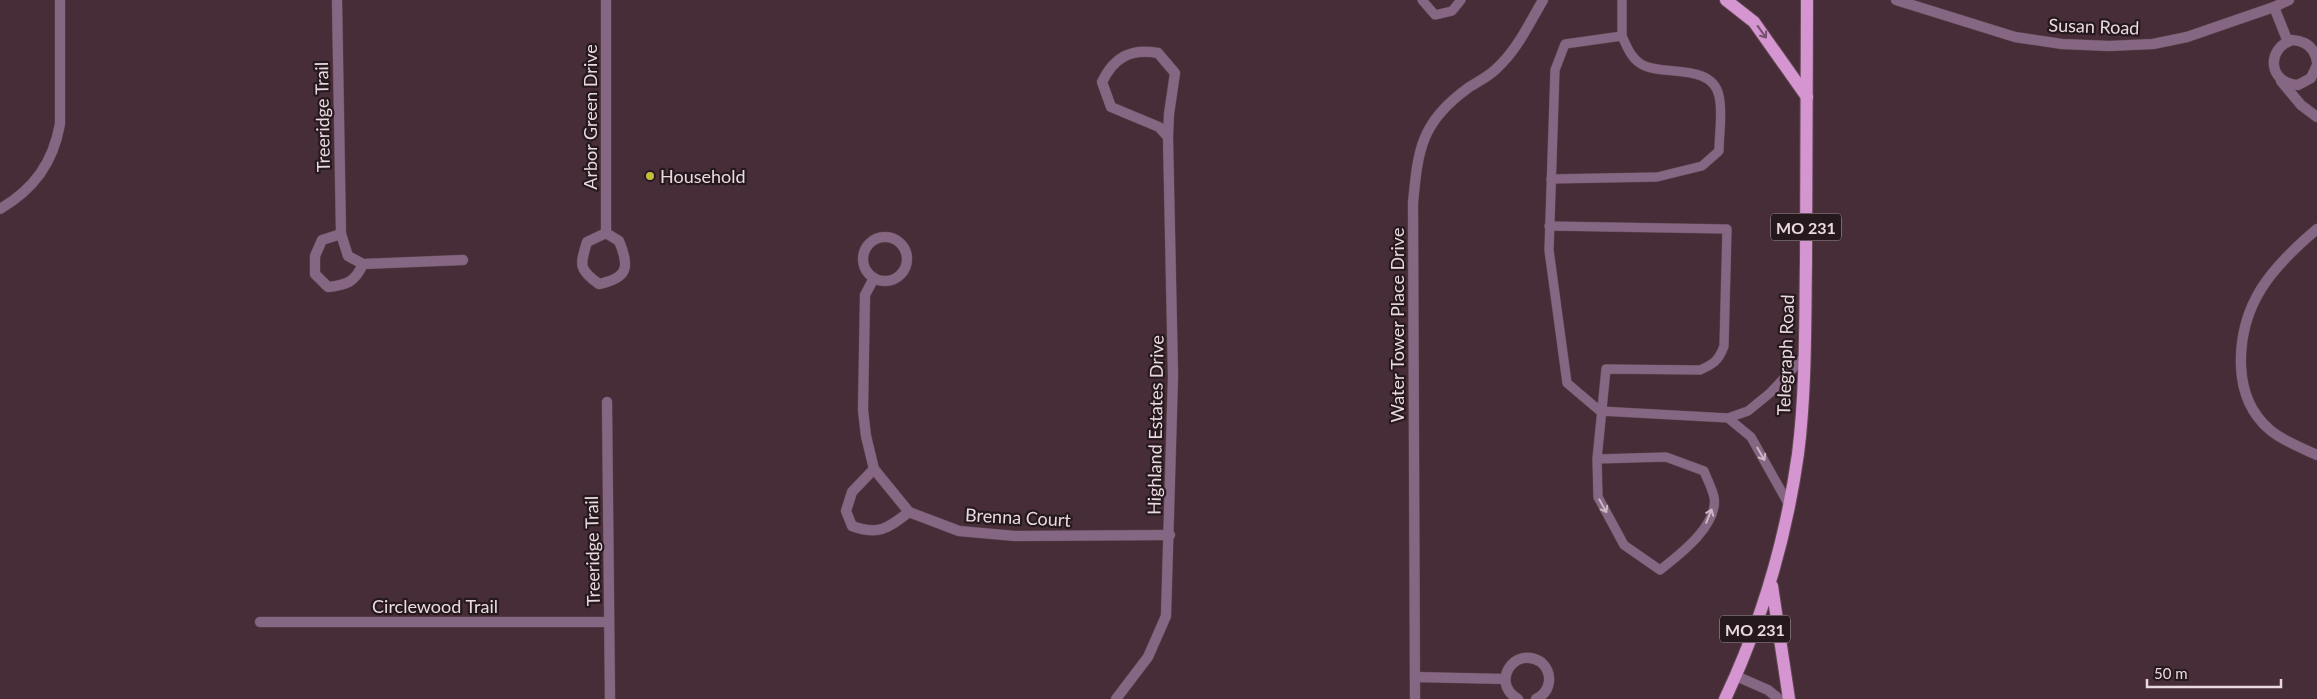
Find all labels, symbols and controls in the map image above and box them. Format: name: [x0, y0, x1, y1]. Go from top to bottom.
street label: Susan Road: [2048, 13, 2140, 39]
one-way arrow: [1757, 25, 1767, 39]
street label: Arbor Green Drive: [579, 44, 601, 190]
street label: Treeridge Trail: [310, 62, 334, 172]
place label: Household: [660, 165, 746, 187]
marker: Household: [644, 170, 656, 182]
road number: MO 231: [1771, 213, 1841, 240]
street label: Water Tower Place Drive: [1386, 228, 1408, 422]
street label: Telegraph Road: [1772, 294, 1798, 416]
street label: Highland Estates Drive: [1142, 335, 1168, 515]
one-way arrow: [1756, 446, 1766, 461]
street label: Treeridge Trail: [580, 496, 604, 606]
one-way arrow: [1598, 499, 1608, 513]
street label: Brenna Court: [965, 503, 1072, 531]
one-way arrow: [1705, 509, 1715, 524]
street label: Circlewood Trail: [372, 595, 498, 617]
road number: MO 231: [1720, 616, 1790, 642]
scale bar: [2147, 656, 2281, 688]
text: 50 m: [2154, 664, 2188, 682]

